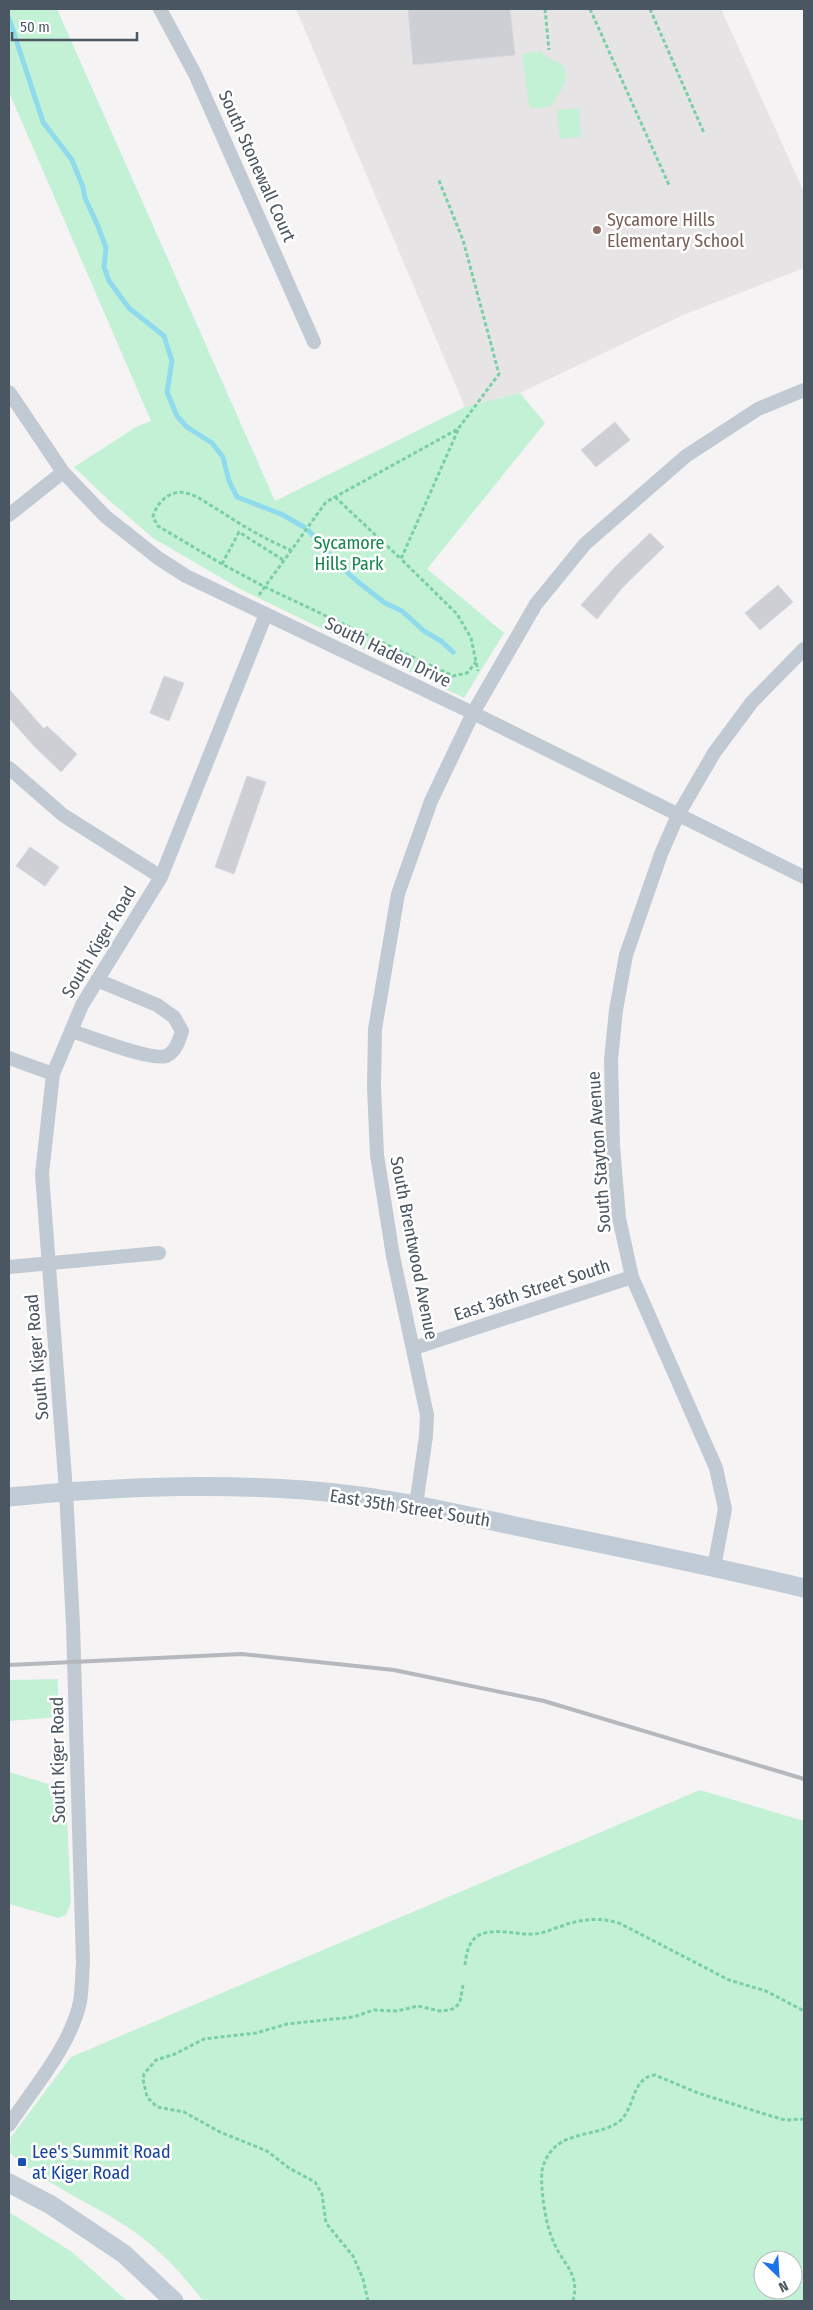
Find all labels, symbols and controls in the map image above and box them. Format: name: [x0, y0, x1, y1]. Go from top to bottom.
scale bar: [12, 10, 138, 42]
text: 50 m: [20, 18, 50, 36]
street label: South Stonewall Court: [214, 87, 300, 245]
place label: Sycamore Hills Elementary School: [607, 209, 744, 252]
marker: Sycamore Hills Elementary School: [591, 224, 603, 236]
park label: Sycamore Hills Park: [313, 532, 385, 575]
street label: South Haden Drive: [321, 612, 455, 692]
street label: South Kiger Road: [57, 882, 141, 1002]
street label: South Stayton Avenue: [582, 1071, 616, 1233]
street label: South Brentwood Avenue: [385, 1155, 443, 1341]
street label: East 36th Street South: [451, 1254, 613, 1326]
street label: South Kiger Road: [21, 1293, 53, 1421]
street label: East 35th Street South: [328, 1484, 492, 1532]
street label: South Kiger Road: [46, 1697, 70, 1823]
place label: Lee's Summit Road at Kiger Road: [32, 2141, 171, 2184]
marker: Lee's Summit Road at Kiger Road: [16, 2156, 28, 2168]
north arrow: [753, 2250, 803, 2300]
text: N: [776, 2277, 791, 2296]

